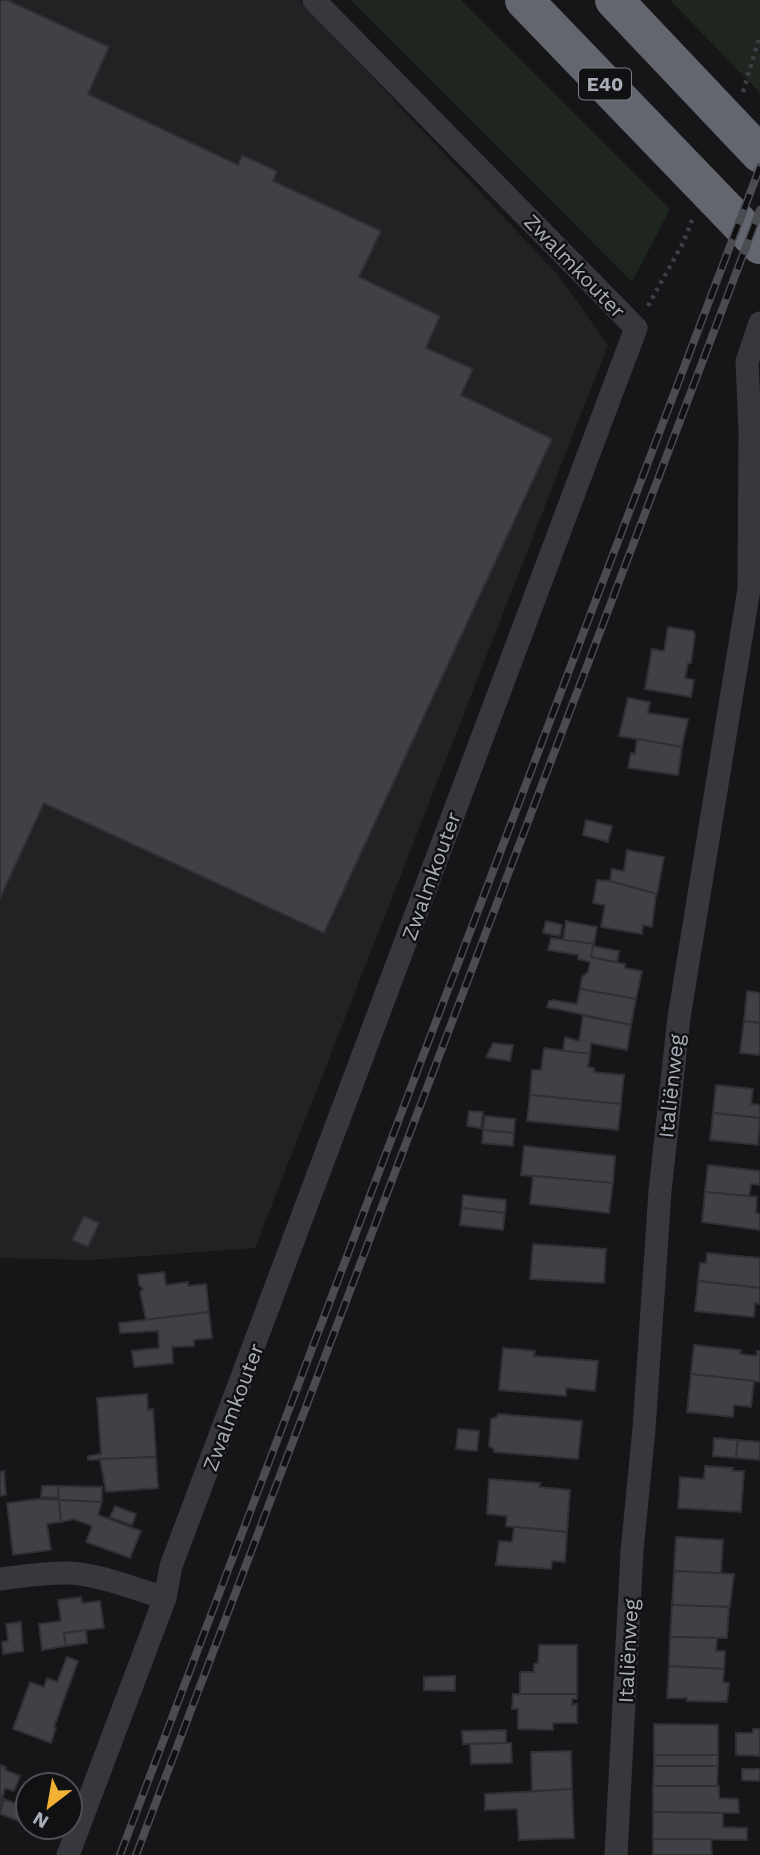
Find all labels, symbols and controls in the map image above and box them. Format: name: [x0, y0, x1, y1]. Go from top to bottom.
road number: E40: [579, 68, 631, 100]
street label: Zwalmkouter: [519, 209, 631, 324]
street label: Zwalmkouter: [396, 808, 466, 944]
street label: Italiënweg: [653, 1032, 689, 1139]
street label: Zwalmkouter: [197, 1339, 269, 1474]
street label: Italiënweg: [613, 1597, 643, 1704]
north arrow: [14, 1771, 84, 1841]
text: N: [29, 1807, 52, 1834]

